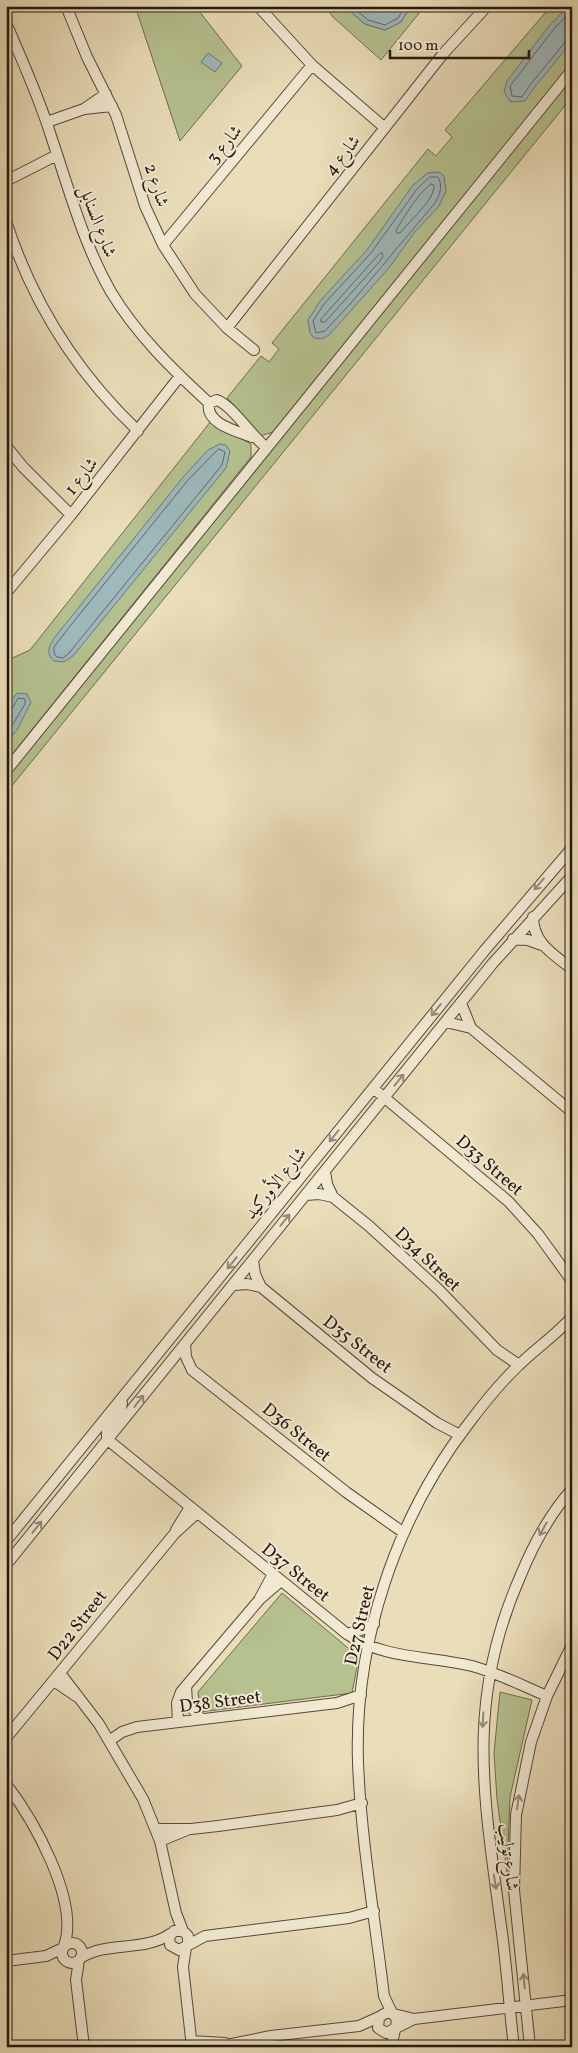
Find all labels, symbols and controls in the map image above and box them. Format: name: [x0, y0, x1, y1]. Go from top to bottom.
scale bar: [390, 28, 529, 60]
text: 100 m: [398, 36, 438, 57]
street label: شارع 3: [201, 120, 250, 171]
street label: شارع 4: [319, 130, 368, 182]
street label: شارع 2: [136, 160, 174, 211]
street label: شارع السنابل: [70, 182, 122, 262]
street label: شارع 1: [59, 453, 106, 502]
one-way arrow: [533, 878, 545, 891]
one-way arrow: [431, 1003, 441, 1017]
one-way arrow: [393, 1074, 404, 1087]
one-way arrow: [328, 1130, 339, 1143]
street label: D33 Street: [450, 1130, 528, 1203]
street label: شارع الأوركيد: [238, 1141, 314, 1226]
one-way arrow: [280, 1214, 291, 1227]
street label: D34 Street: [388, 1222, 466, 1298]
one-way arrow: [226, 1256, 237, 1269]
street label: D35 Street: [317, 1310, 397, 1380]
one-way arrow: [134, 1395, 145, 1408]
street label: D36 Street: [256, 1398, 336, 1469]
one-way arrow: [31, 1521, 42, 1534]
one-way arrow: [538, 1521, 548, 1535]
street label: D37 Street: [255, 1538, 335, 1609]
street label: D27 Street: [339, 1583, 382, 1668]
street label: D22 Street: [43, 1585, 114, 1666]
street label: D38 Street: [178, 1685, 263, 1720]
one-way arrow: [479, 1711, 488, 1727]
one-way arrow: [513, 1794, 523, 1810]
street label: شارع توليب: [490, 1822, 524, 1893]
one-way arrow: [490, 1873, 500, 1889]
one-way arrow: [519, 1973, 529, 1989]

